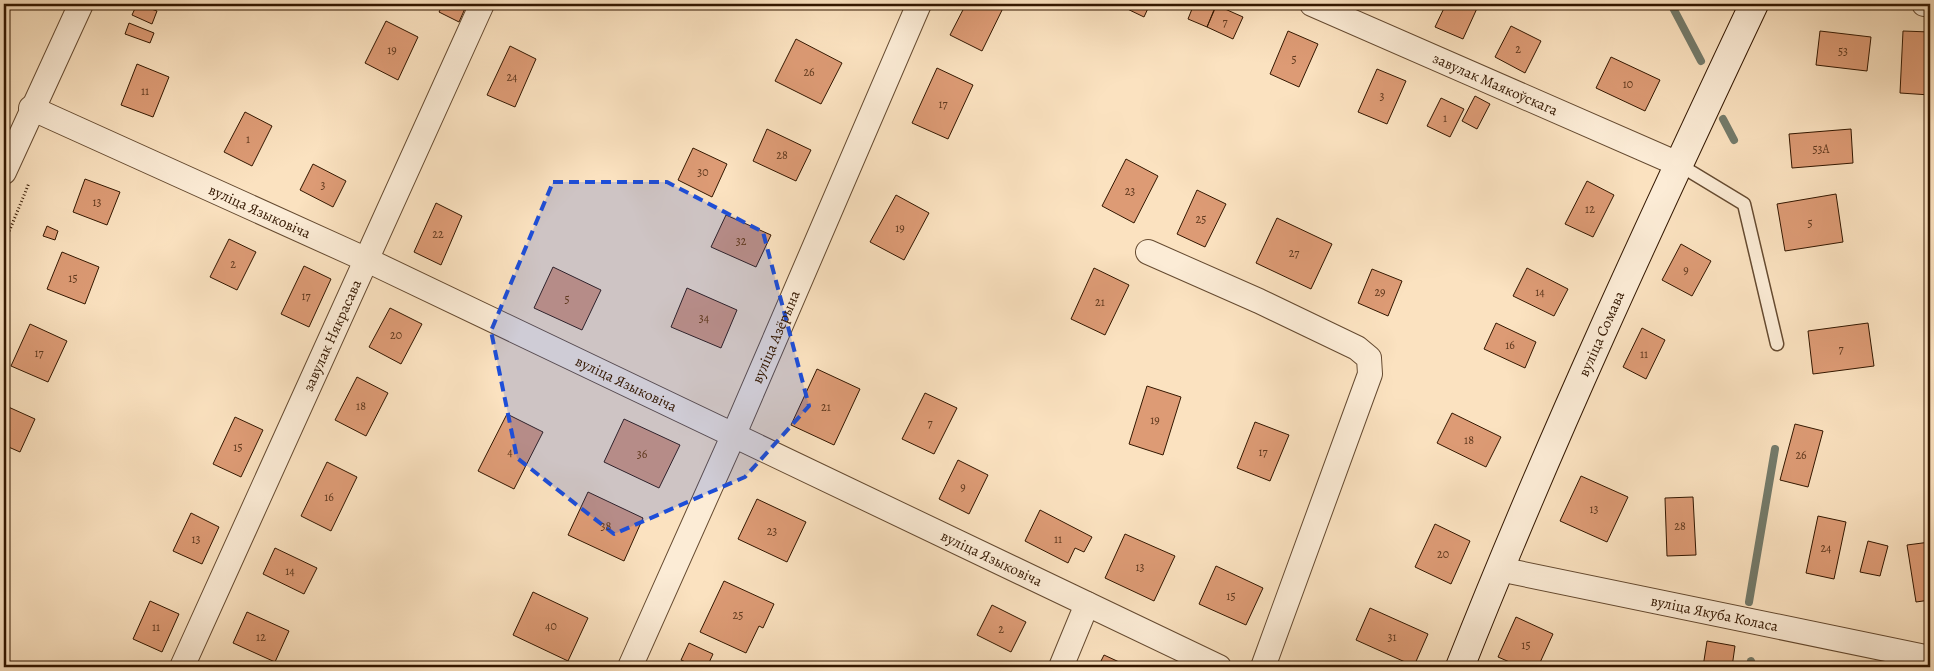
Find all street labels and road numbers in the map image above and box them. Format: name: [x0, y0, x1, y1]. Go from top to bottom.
street label: завулак Маякоўскага: [1430, 48, 1561, 120]
street label: вуліца Языковіча: [205, 180, 314, 243]
street label: завулак Някрасава: [298, 276, 366, 395]
street label: вуліца Азёрына: [747, 287, 805, 386]
street label: вуліца Сомава: [1574, 288, 1629, 380]
street label: вуліца Языковіча: [572, 351, 680, 417]
street label: вуліца Языковіча: [938, 526, 1046, 591]
street label: вуліца Якуба Коласа: [1649, 591, 1780, 636]

